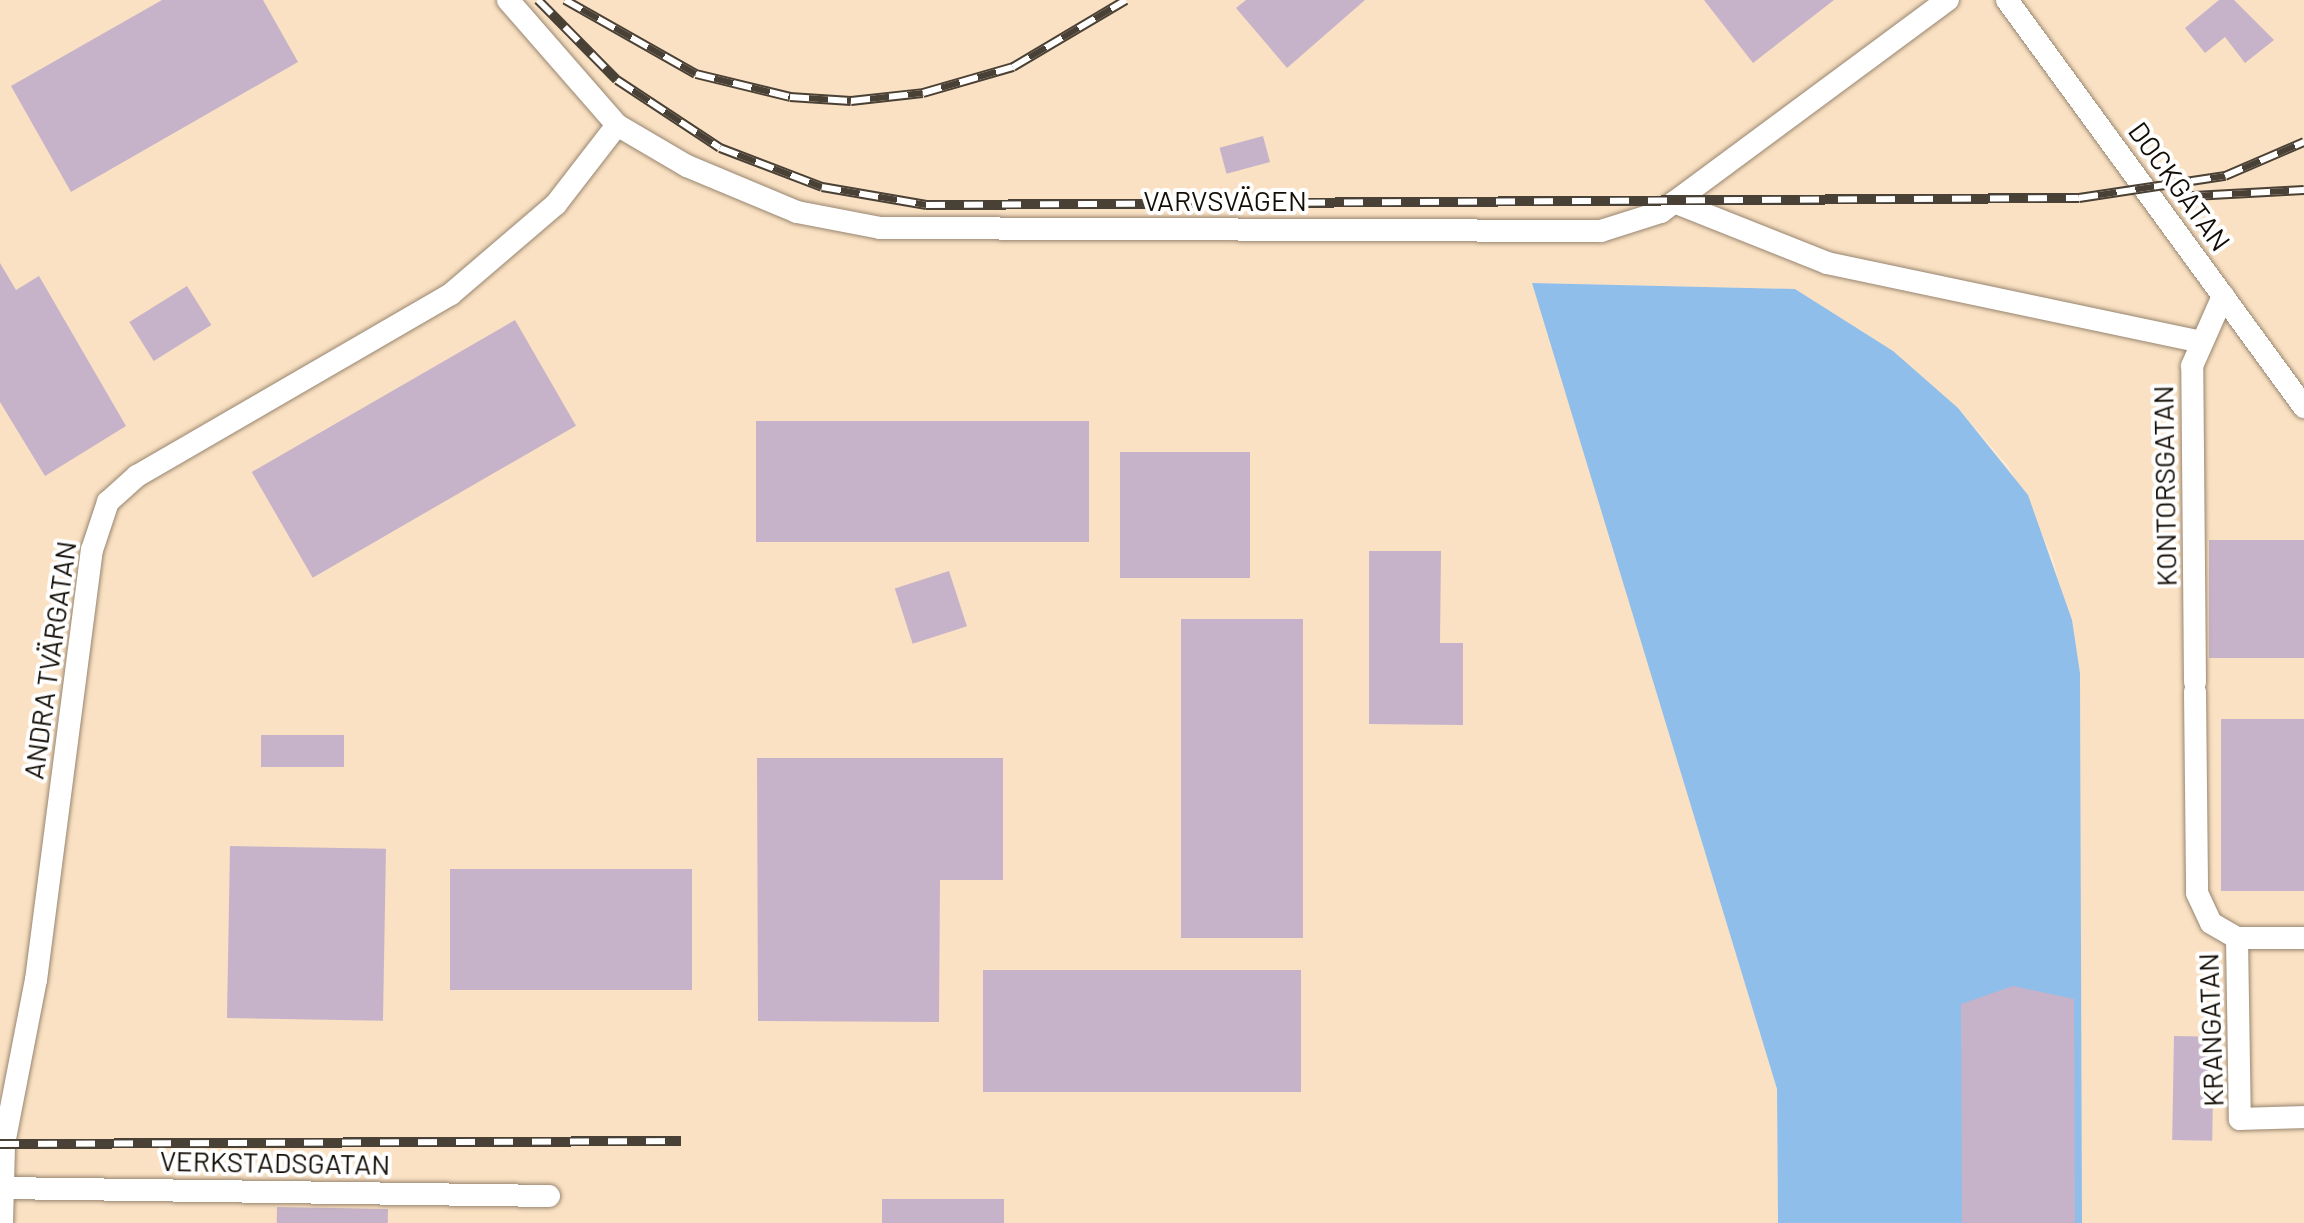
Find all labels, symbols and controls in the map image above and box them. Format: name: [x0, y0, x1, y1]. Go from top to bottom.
street label: DOCKGATAN: [2122, 115, 2238, 257]
street label: VARVSVÄGEN: [1143, 183, 1307, 217]
street label: KONTORSGATAN: [2145, 385, 2183, 587]
street label: ANDRA TVÄRGATAN: [16, 539, 82, 781]
street label: KRANGATAN: [2191, 953, 2229, 1107]
street label: VERKSTADSGATAN: [160, 1143, 390, 1181]

